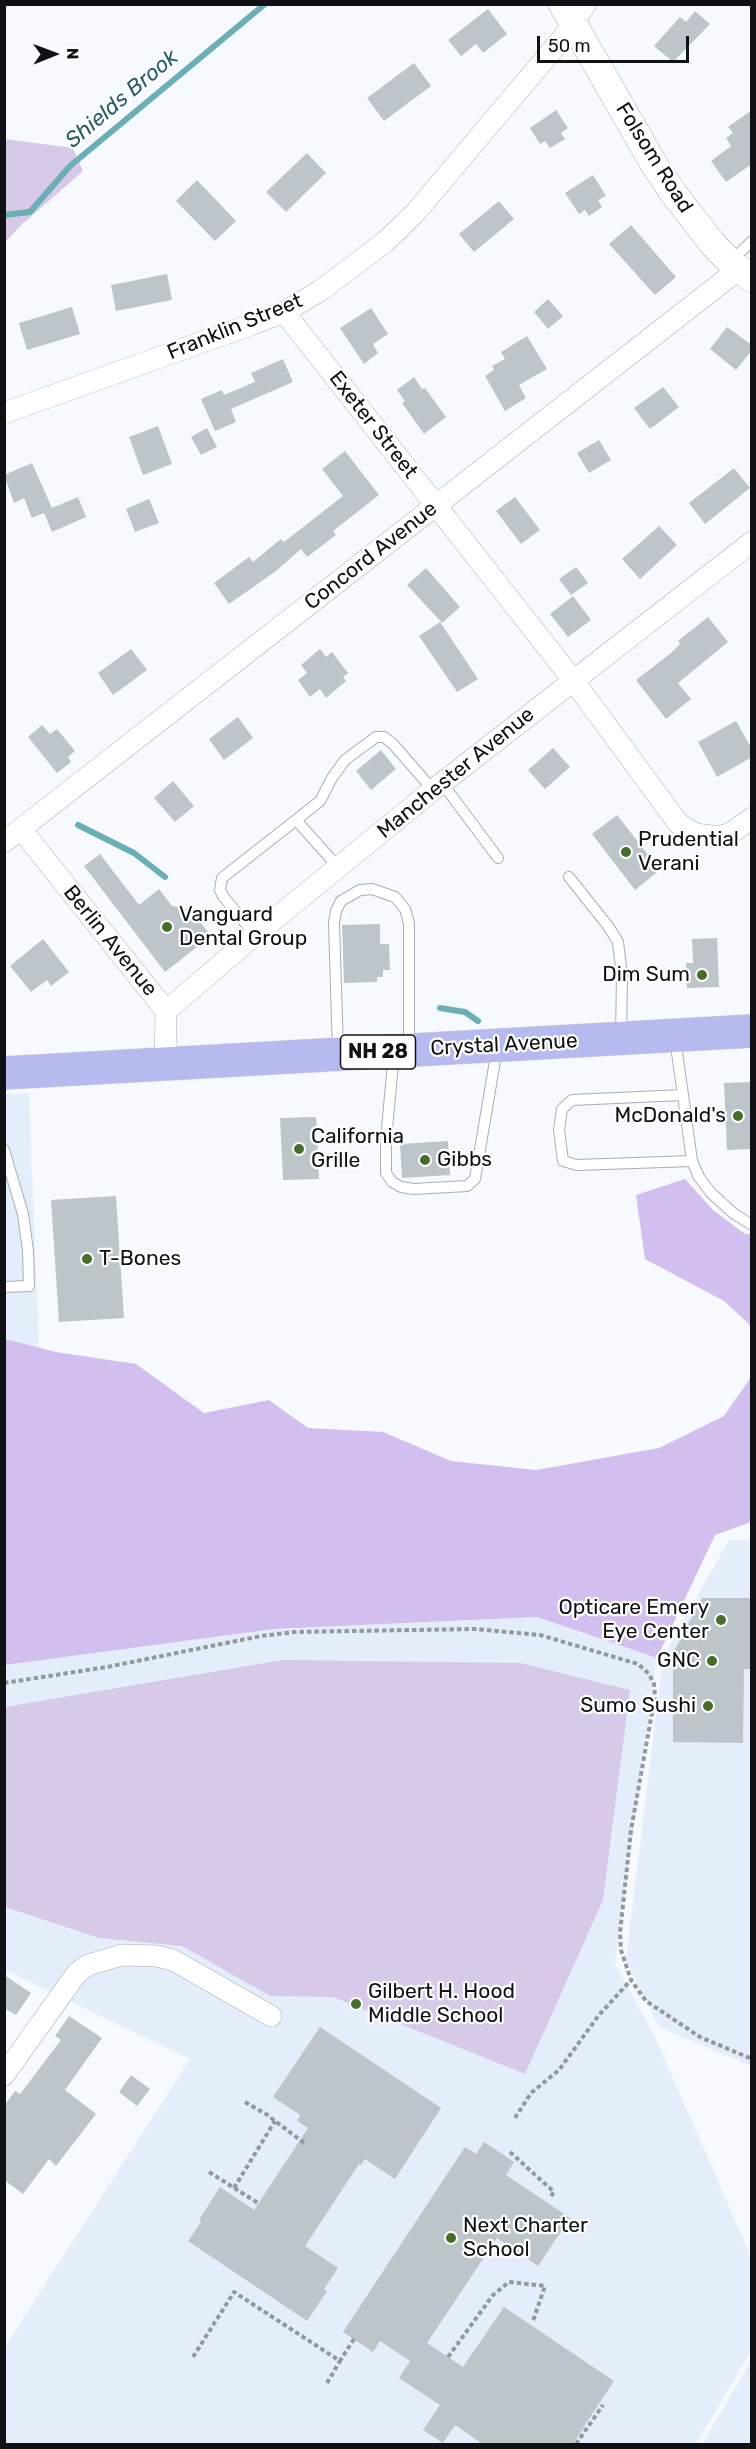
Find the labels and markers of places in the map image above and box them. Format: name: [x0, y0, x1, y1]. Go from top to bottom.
place label: Prudential Verani: [638, 827, 739, 877]
marker: Prudential Verani: [619, 845, 633, 859]
place label: Vanguard Dental Group: [179, 902, 307, 952]
marker: Vanguard Dental Group: [160, 920, 174, 934]
place label: Dim Sum: [602, 962, 690, 988]
marker: Dim Sum: [695, 968, 709, 982]
place label: McDonald's: [614, 1103, 726, 1129]
marker: McDonald's: [731, 1109, 745, 1123]
place label: California Grille: [311, 1124, 404, 1174]
marker: California Grille: [292, 1142, 306, 1156]
place label: Gibbs: [437, 1147, 492, 1173]
marker: Gibbs: [418, 1153, 432, 1167]
place label: T-Bones: [99, 1246, 181, 1272]
marker: T-Bones: [80, 1252, 94, 1266]
place label: Opticare Emery Eye Center: [559, 1595, 709, 1645]
marker: Opticare Emery Eye Center: [714, 1613, 728, 1627]
place label: GNC: [657, 1648, 700, 1674]
marker: GNC: [705, 1654, 719, 1668]
place label: Sumo Sushi: [580, 1693, 696, 1719]
marker: Sumo Sushi: [701, 1699, 715, 1713]
place label: Gilbert H. Hood Middle School: [368, 1979, 515, 2029]
marker: Gilbert H. Hood Middle School: [349, 1997, 363, 2011]
place label: Next Charter School: [463, 2213, 588, 2263]
marker: Next Charter School: [444, 2231, 458, 2245]

